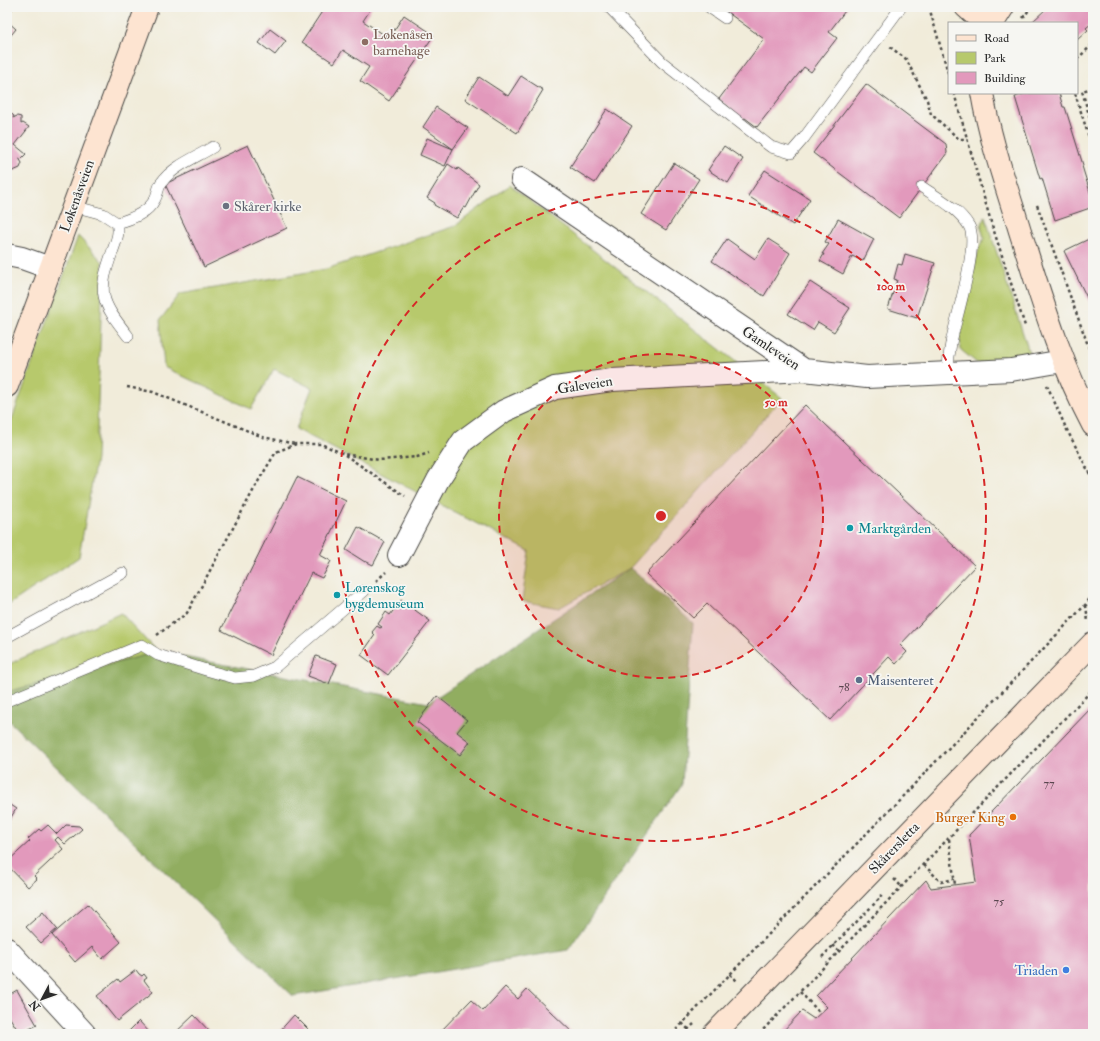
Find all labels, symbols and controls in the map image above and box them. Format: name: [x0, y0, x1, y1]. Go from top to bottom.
legend: [948, 22, 1078, 94]
place label: Løkenåsen barnehage: [373, 26, 433, 59]
text: Road: [984, 31, 1009, 46]
marker: Løkenåsen barnehage: [360, 37, 370, 47]
text: Park: [984, 51, 1006, 66]
text: Building: [984, 71, 1027, 86]
street label: Løkenåsveien: [56, 158, 98, 234]
place label: Skårer kirke: [234, 198, 301, 215]
marker: Skårer kirke: [221, 201, 231, 211]
text: 100 m: [877, 279, 906, 294]
street label: Gamleveien: [739, 322, 803, 374]
street label: Galeveien: [556, 372, 614, 398]
text: 50 m: [764, 395, 788, 410]
centre of rings: [654, 509, 668, 523]
place label: Marktgården: [858, 520, 931, 537]
marker: Marktgården: [845, 523, 855, 533]
place label: Lørenskog bygdemuseum: [345, 579, 424, 613]
marker: Lørenskog bygdemuseum: [332, 590, 342, 600]
place label: Maisenteret: [867, 672, 934, 689]
marker: Maisenteret: [854, 675, 864, 685]
house number: 78: [838, 680, 850, 695]
house number: 77: [1043, 776, 1055, 791]
place label: Burger King: [935, 809, 1006, 826]
marker: Burger King: [1008, 812, 1018, 822]
street label: Skårersletta: [865, 818, 923, 877]
house number: 75: [994, 894, 1005, 909]
place label: Triaden: [1014, 962, 1058, 979]
marker: Triaden: [1061, 965, 1071, 975]
north arrow: [22, 979, 62, 1019]
text: N: [26, 996, 44, 1014]

